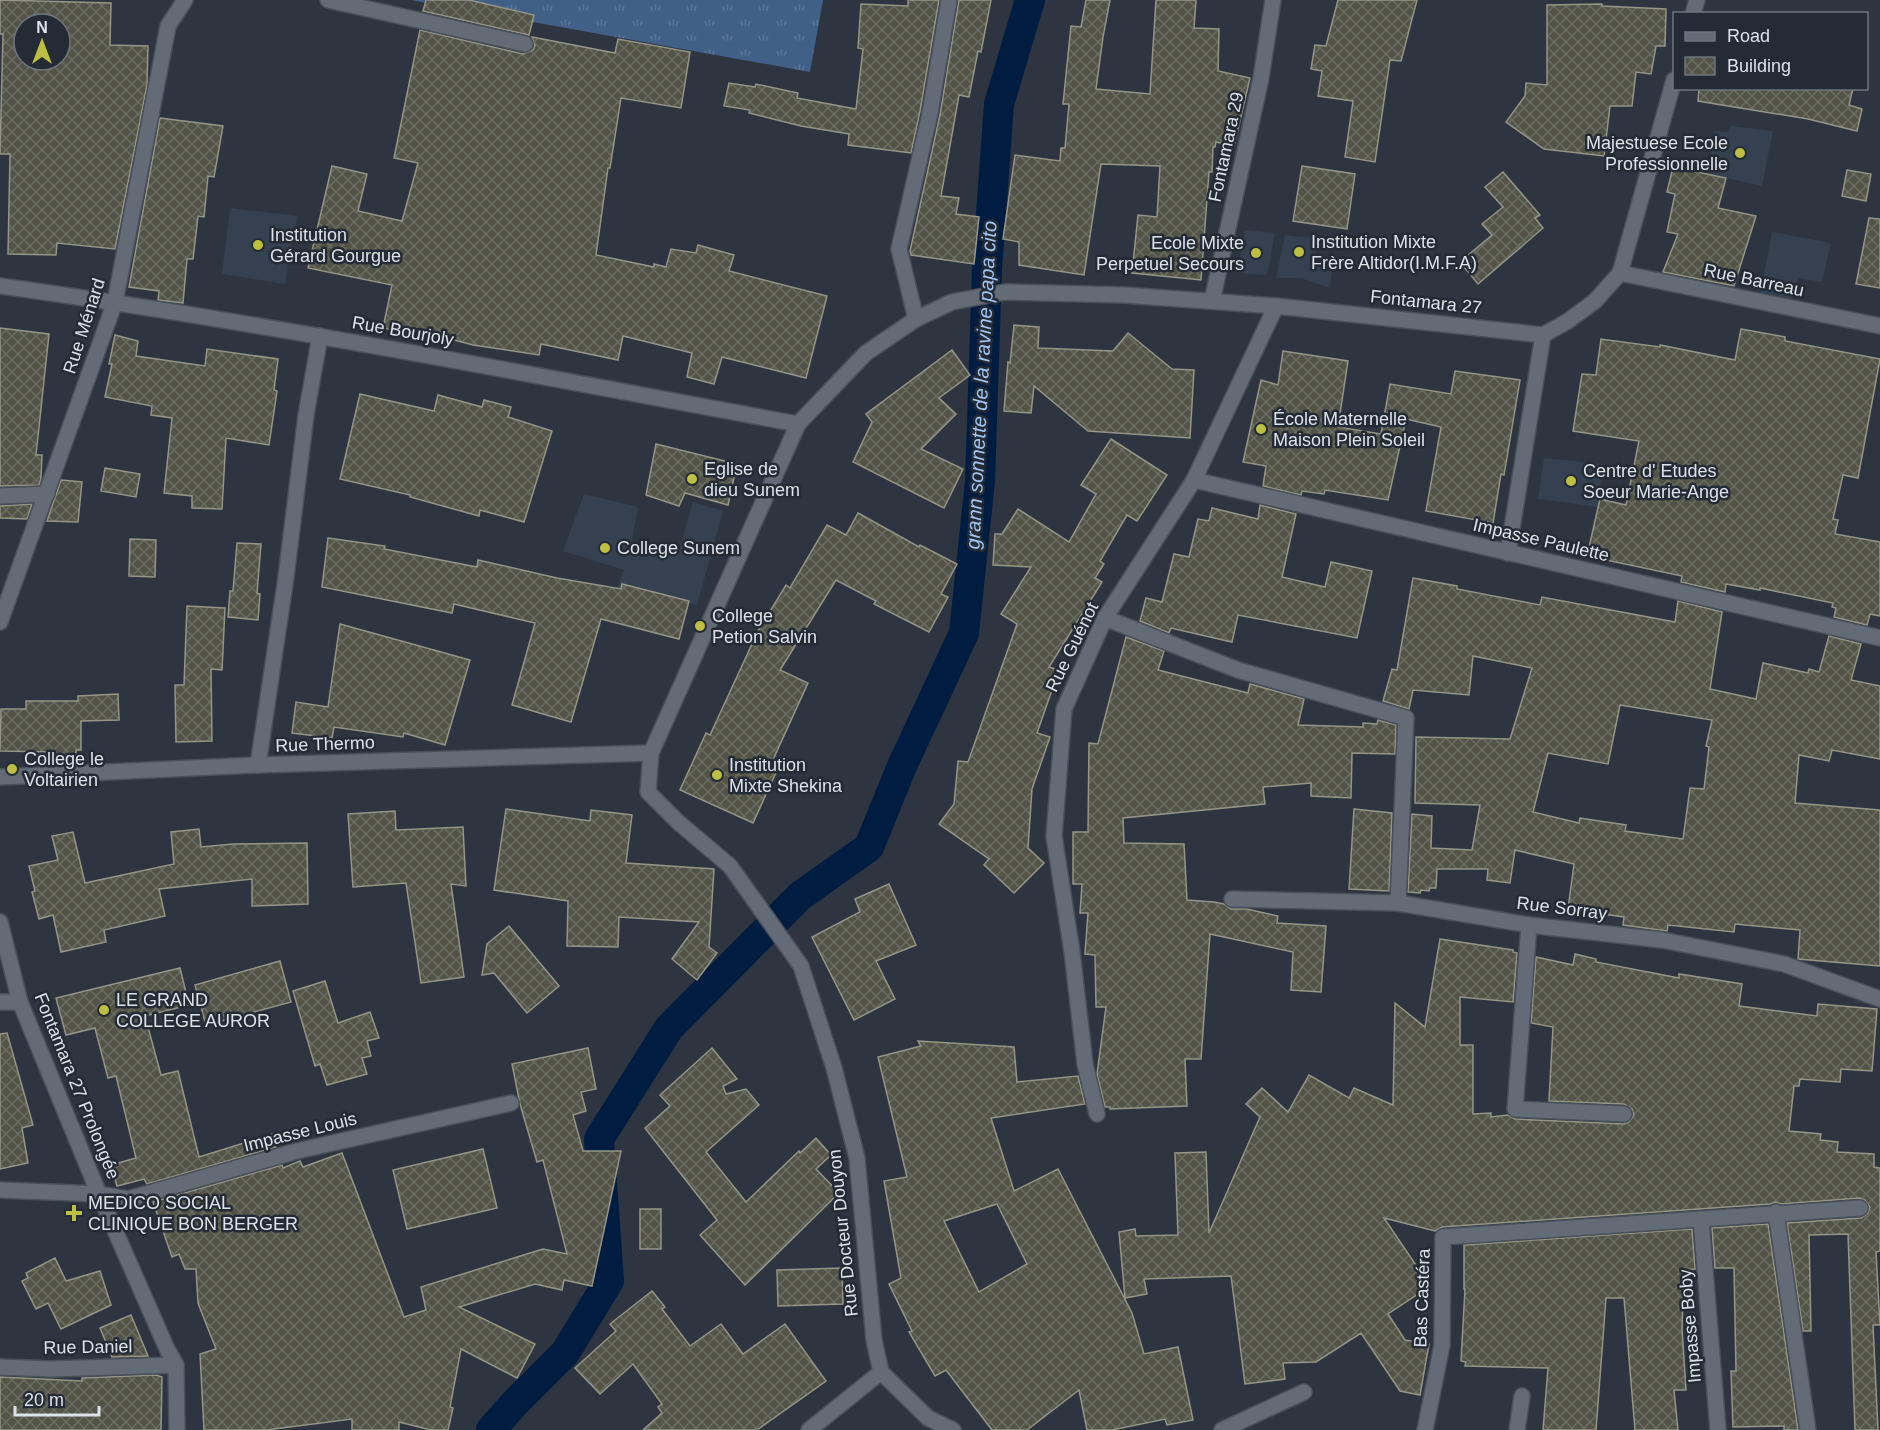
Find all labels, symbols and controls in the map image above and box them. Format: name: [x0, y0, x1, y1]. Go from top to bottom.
north arrow: [12, 12, 72, 72]
legend: [1673, 12, 1868, 90]
text: N: [36, 19, 48, 36]
text: Road: [1727, 26, 1770, 46]
text: Building: [1727, 56, 1791, 76]
street label: Fontamara 29: [1205, 90, 1247, 204]
place label: Majestuese Ecole Professionnelle: [1586, 133, 1728, 174]
marker: Majestuese Ecole Professionnelle: [1733, 146, 1747, 160]
water label: grann sonnette de la ravine papa cito: [961, 220, 1001, 550]
place label: Institution Gérard Gourgue: [270, 225, 401, 266]
place label: Institution Mixte Frère Altidor(I.M.F.A): [1311, 232, 1477, 273]
place label: Ecole Mixte Perpetuel Secours: [1096, 233, 1244, 274]
marker: Institution Gérard Gourgue: [251, 238, 265, 252]
marker: Institution Mixte Frère Altidor(I.M.F.A): [1292, 245, 1306, 259]
marker: Ecole Mixte Perpetuel Secours: [1249, 246, 1263, 260]
street label: Rue Barreau: [1702, 260, 1806, 300]
street label: Rue Ménard: [59, 276, 109, 376]
street label: Fontamara 27: [1369, 286, 1483, 318]
street label: Rue Bourjoly: [351, 312, 455, 350]
place label: École Maternelle Maison Plein Soleil: [1273, 409, 1425, 450]
marker: École Maternelle Maison Plein Soleil: [1254, 422, 1268, 436]
place label: Eglise de dieu Sunem: [704, 459, 800, 500]
place label: Centre d' Etudes Soeur Marie-Ange: [1583, 461, 1729, 502]
marker: Eglise de dieu Sunem: [685, 472, 699, 486]
marker: Centre d' Etudes Soeur Marie-Ange: [1564, 474, 1578, 488]
street label: Impasse Paulette: [1471, 515, 1611, 565]
place label: College Sunem: [617, 538, 740, 558]
marker: College Sunem: [598, 541, 612, 555]
street label: Rue Guénot: [1042, 599, 1102, 695]
place label: College Petion Salvin: [712, 606, 817, 647]
marker: College Petion Salvin: [693, 619, 707, 633]
street label: Rue Thermo: [275, 732, 375, 756]
place label: College le Voltairien: [24, 749, 104, 790]
place label: Institution Mixte Shekina: [729, 755, 843, 796]
marker: College le Voltairien: [5, 762, 19, 776]
marker: Institution Mixte Shekina: [710, 768, 724, 782]
street label: Rue Sorray: [1516, 893, 1608, 923]
street label: Fontamara 27 Prolongée: [30, 990, 124, 1182]
place label: LE GRAND COLLEGE AUROR: [116, 990, 270, 1031]
marker: LE GRAND COLLEGE AUROR: [97, 1003, 111, 1017]
street label: Impasse Louis: [241, 1108, 359, 1156]
street label: Rue Docteur Douyon: [824, 1148, 862, 1318]
place label: MEDICO SOCIAL CLINIQUE BON BERGER: [88, 1193, 298, 1234]
marker: MEDICO SOCIAL CLINIQUE BON BERGER: [65, 1204, 83, 1222]
street label: Bas Castéra: [1410, 1247, 1434, 1348]
street label: Impasse Boby: [1675, 1268, 1705, 1384]
street label: Rue Daniel: [43, 1336, 133, 1358]
scale bar: [15, 1379, 99, 1417]
text: 20 m: [24, 1390, 64, 1410]

